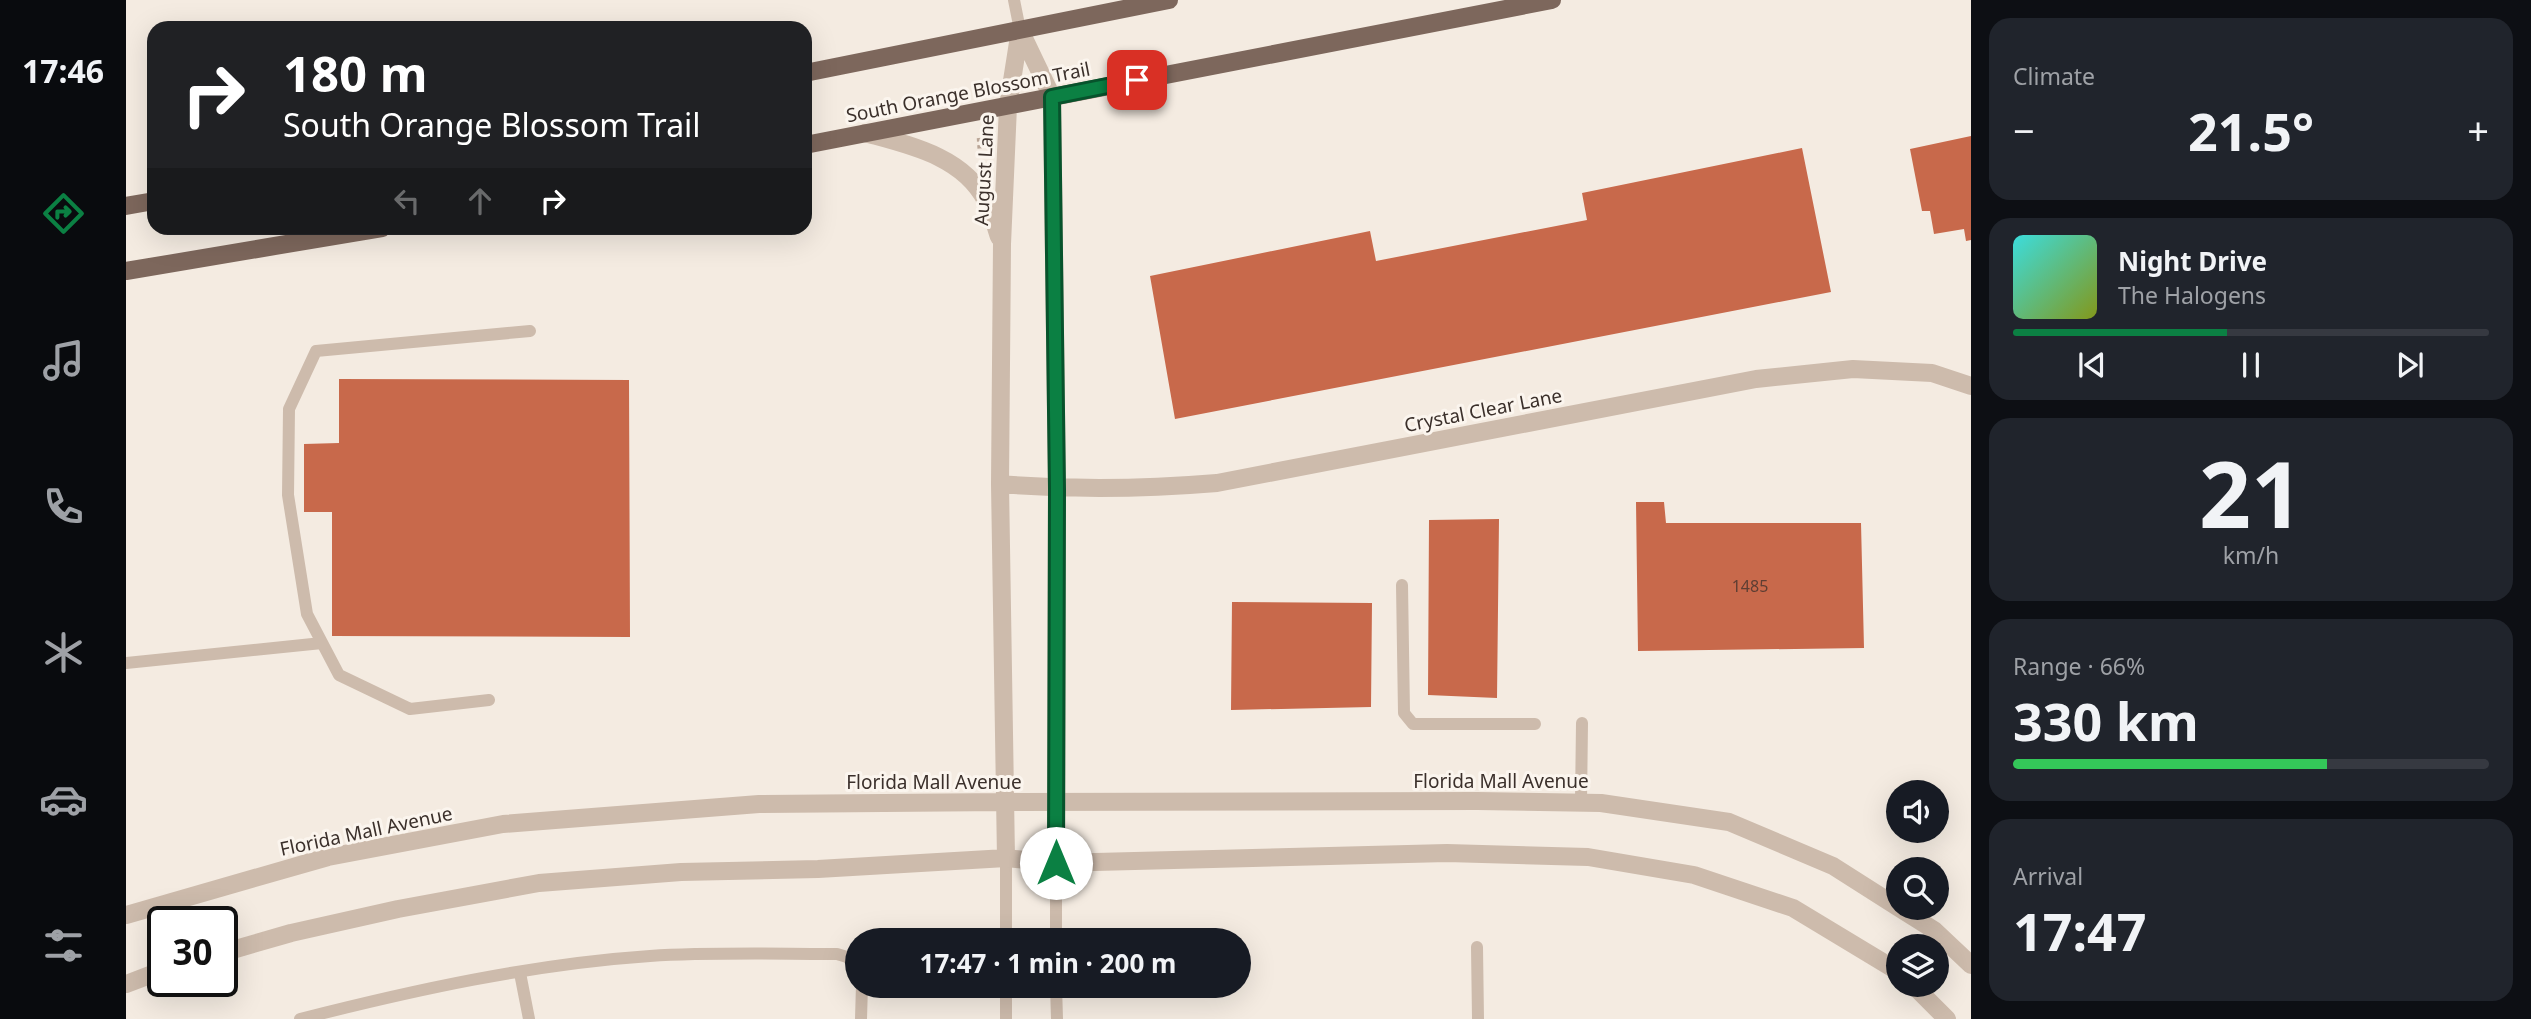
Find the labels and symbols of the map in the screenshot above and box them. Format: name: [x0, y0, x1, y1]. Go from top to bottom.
pin: [1107, 50, 1167, 110]
street label: South Orange Blossom Trail: [844, 56, 1092, 128]
street label: August Lane: [968, 114, 1000, 226]
street label: Crystal Clear Lane: [1402, 382, 1564, 438]
house number: 1485: [1732, 575, 1768, 597]
street label: Florida Mall Avenue: [1413, 768, 1589, 794]
street label: Florida Mall Avenue: [846, 769, 1022, 795]
street label: Florida Mall Avenue: [277, 800, 455, 862]
position arrow: [1019, 826, 1093, 900]
speed limit sign: 30: [147, 906, 238, 997]

